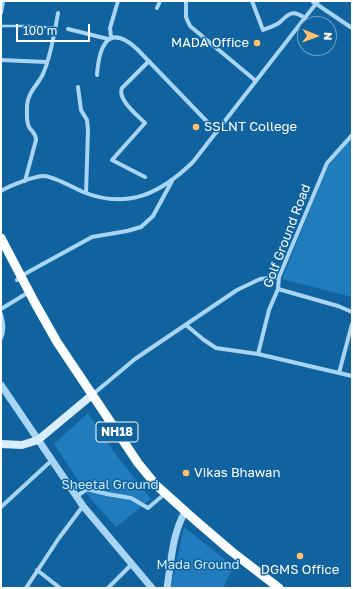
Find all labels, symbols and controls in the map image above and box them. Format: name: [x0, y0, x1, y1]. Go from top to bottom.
scale bar: [18, 16, 92, 42]
north arrow: [297, 16, 337, 56]
text: 100 m: [23, 23, 57, 38]
text: N: [322, 32, 335, 41]
place label: MADA Office: [171, 35, 249, 51]
marker: MADA Office: [252, 38, 262, 48]
place label: SSLNT College: [204, 119, 297, 135]
marker: SSLNT College: [191, 122, 201, 132]
street label: Golf Ground Road: [260, 182, 314, 290]
road number: NH18: [96, 422, 138, 442]
place label: Vikas Bhawan: [194, 465, 280, 481]
marker: Vikas Bhawan: [181, 468, 191, 478]
park label: Sheetal Ground: [61, 477, 159, 493]
marker: DGMS Office: [295, 551, 305, 561]
park label: Mada Ground: [157, 557, 239, 573]
place label: DGMS Office: [261, 562, 339, 578]

